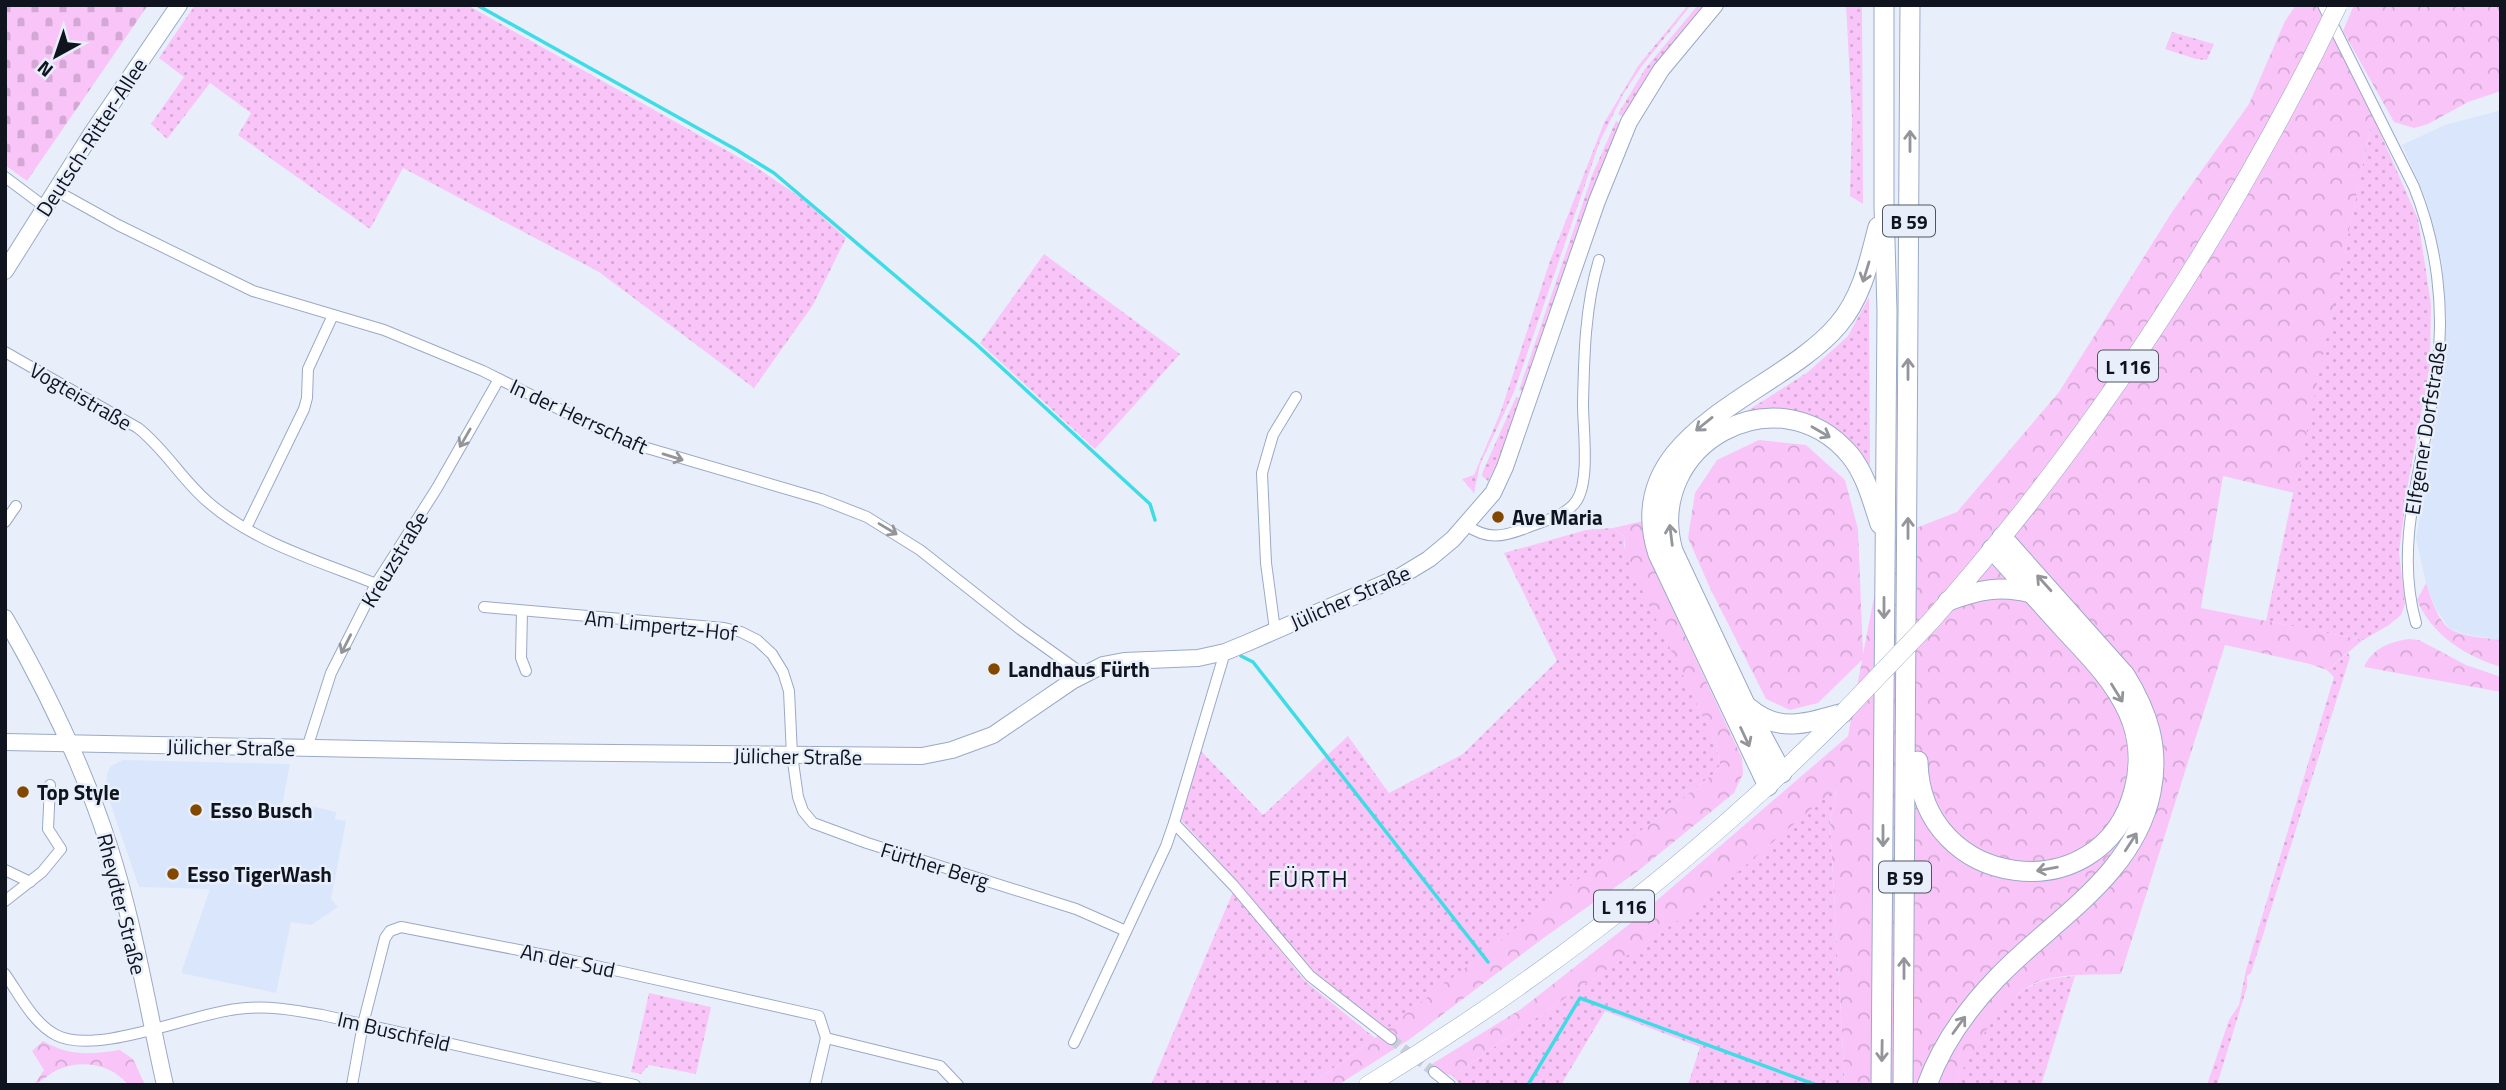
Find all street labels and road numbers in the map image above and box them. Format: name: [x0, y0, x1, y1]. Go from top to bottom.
street label: Deutsch-Ritter-Allee: [28, 51, 154, 223]
road number: B 59: [1883, 206, 1935, 236]
street label: Elfgener Dorfstraße: [2396, 339, 2454, 517]
road number: L 116: [2098, 350, 2158, 382]
street label: Vogteistraße: [24, 354, 138, 438]
street label: In der Herrschaft: [505, 370, 654, 462]
street label: Kreuzstraße: [353, 505, 435, 613]
street label: Jülicher Straße: [1285, 556, 1415, 638]
street label: Am Limpertz-Hof: [583, 601, 739, 649]
street label: Jülicher Straße: [166, 730, 296, 764]
street label: Jülicher Straße: [733, 739, 863, 773]
street label: Rheydter Straße: [89, 830, 155, 978]
street label: Fürther Berg: [877, 833, 993, 897]
road number: B 59: [1879, 862, 1931, 892]
road number: L 116: [1594, 890, 1654, 922]
street label: An der Sud: [518, 934, 618, 986]
street label: Im Buschfeld: [334, 1002, 454, 1060]

